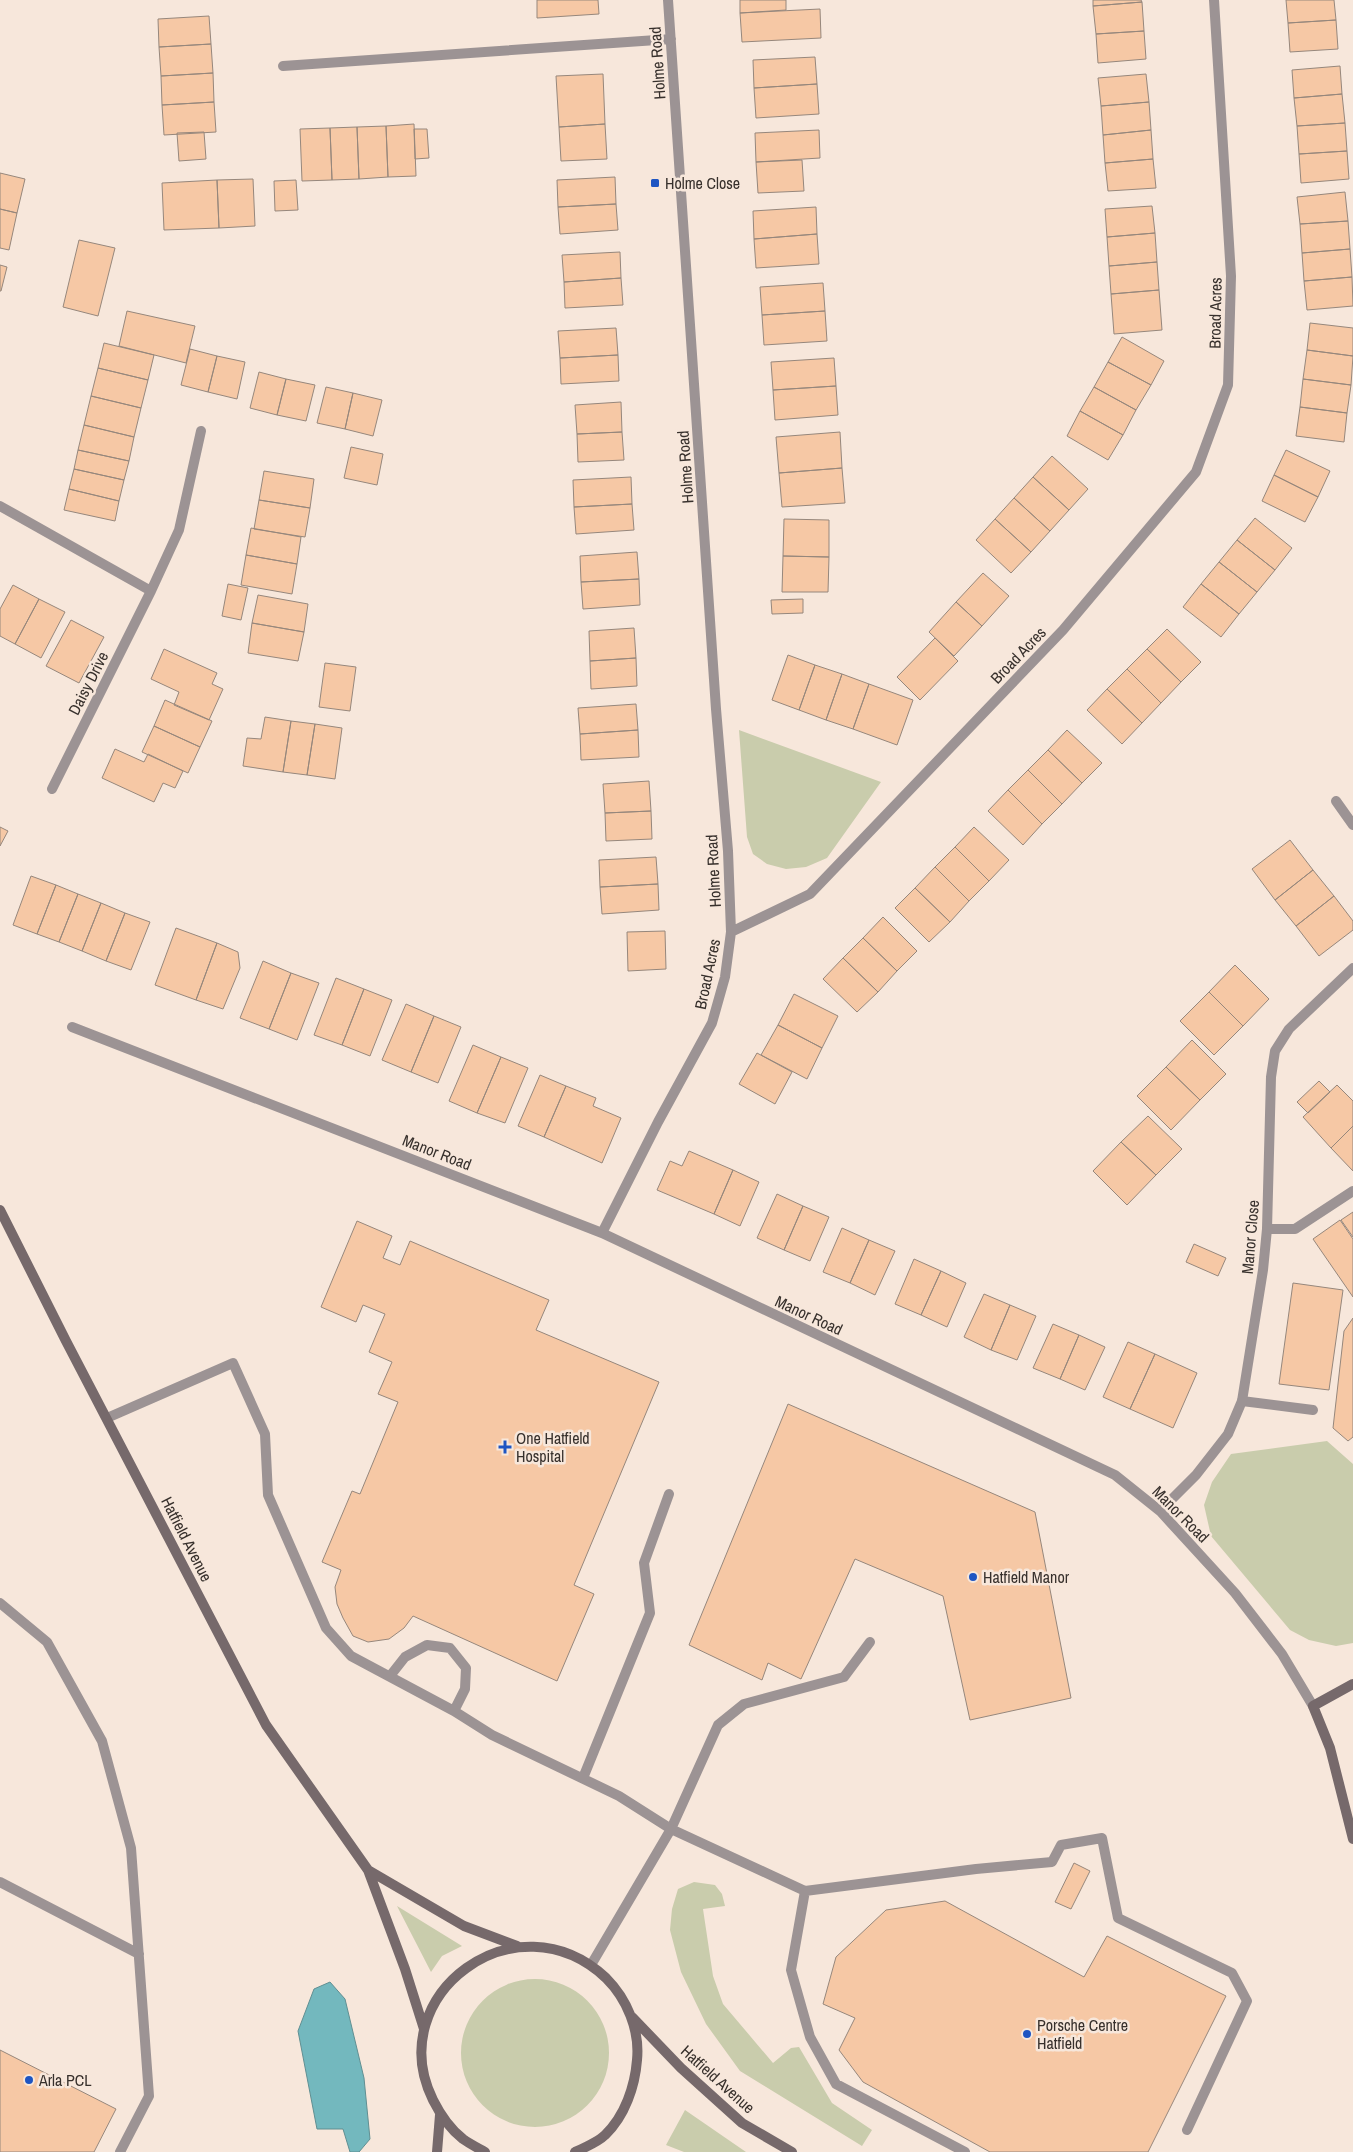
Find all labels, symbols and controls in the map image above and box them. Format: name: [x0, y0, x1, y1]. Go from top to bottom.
street label: Holme Road: [643, 26, 671, 100]
place label: Holme Close: [665, 172, 740, 194]
marker: Holme Close: [649, 177, 661, 189]
street label: Broad Acres: [1203, 277, 1227, 349]
street label: Holme Road: [671, 430, 699, 504]
street label: Broad Acres: [985, 622, 1051, 688]
street label: Daisy Drive: [63, 647, 113, 719]
street label: Holme Road: [700, 834, 726, 908]
street label: Broad Acres: [689, 937, 725, 1011]
street label: Manor Road: [399, 1129, 475, 1175]
street label: Manor Close: [1236, 1199, 1264, 1275]
street label: Manor Road: [772, 1290, 846, 1340]
place label: One Hatfield Hospital: [516, 1427, 590, 1467]
marker: One Hatfield Hospital: [498, 1440, 512, 1454]
street label: Manor Road: [1148, 1481, 1214, 1547]
street label: Hatfield Avenue: [156, 1493, 218, 1585]
place label: Hatfield Manor: [983, 1566, 1070, 1588]
marker: Hatfield Manor: [967, 1571, 979, 1583]
place label: Porsche Centre Hatfield: [1037, 2014, 1128, 2054]
marker: Porsche Centre Hatfield: [1021, 2028, 1033, 2040]
street label: Hatfield Avenue: [676, 2040, 760, 2118]
place label: Arla PCL: [38, 2069, 92, 2091]
marker: Arla PCL: [23, 2074, 35, 2086]

